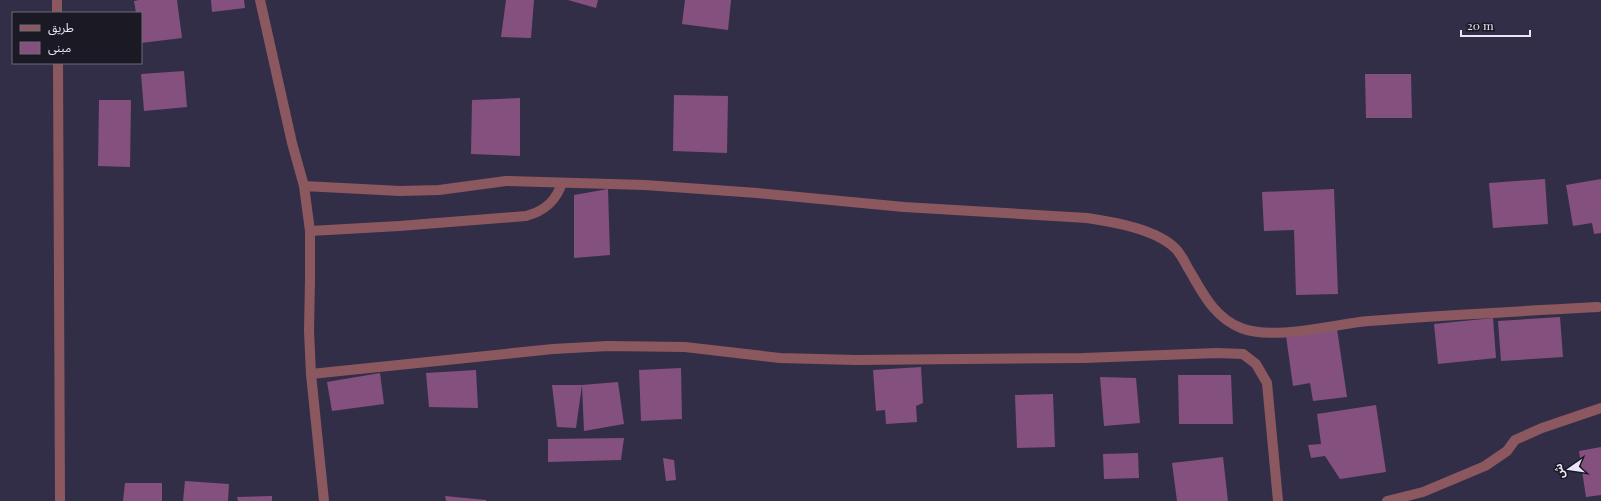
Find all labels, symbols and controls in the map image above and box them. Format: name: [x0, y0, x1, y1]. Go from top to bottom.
legend: [12, 12, 142, 64]
scale bar: [1461, 12, 1530, 38]
text: 20 m: [1467, 17, 1494, 33]
text: طريق: [48, 19, 74, 36]
text: مبنى: [48, 39, 71, 55]
north arrow: [1549, 449, 1589, 489]
text: ش: [1550, 462, 1568, 480]

